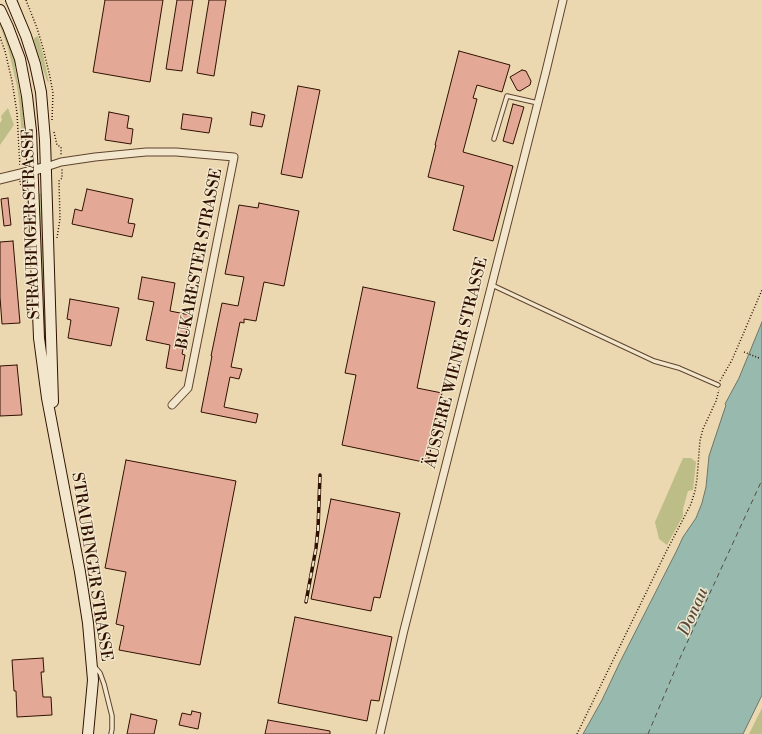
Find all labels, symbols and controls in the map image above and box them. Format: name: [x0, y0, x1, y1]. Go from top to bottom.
street label: STRAUBINGER STRASSE: [19, 128, 45, 320]
street label: BUKARESTER STRASSE: [173, 167, 227, 351]
street label: ÄUSSERE WIENER STRASSE: [421, 255, 493, 471]
street label: STRAUBINGER STRASSE: [67, 471, 115, 663]
water label: Donau: [674, 585, 714, 639]

